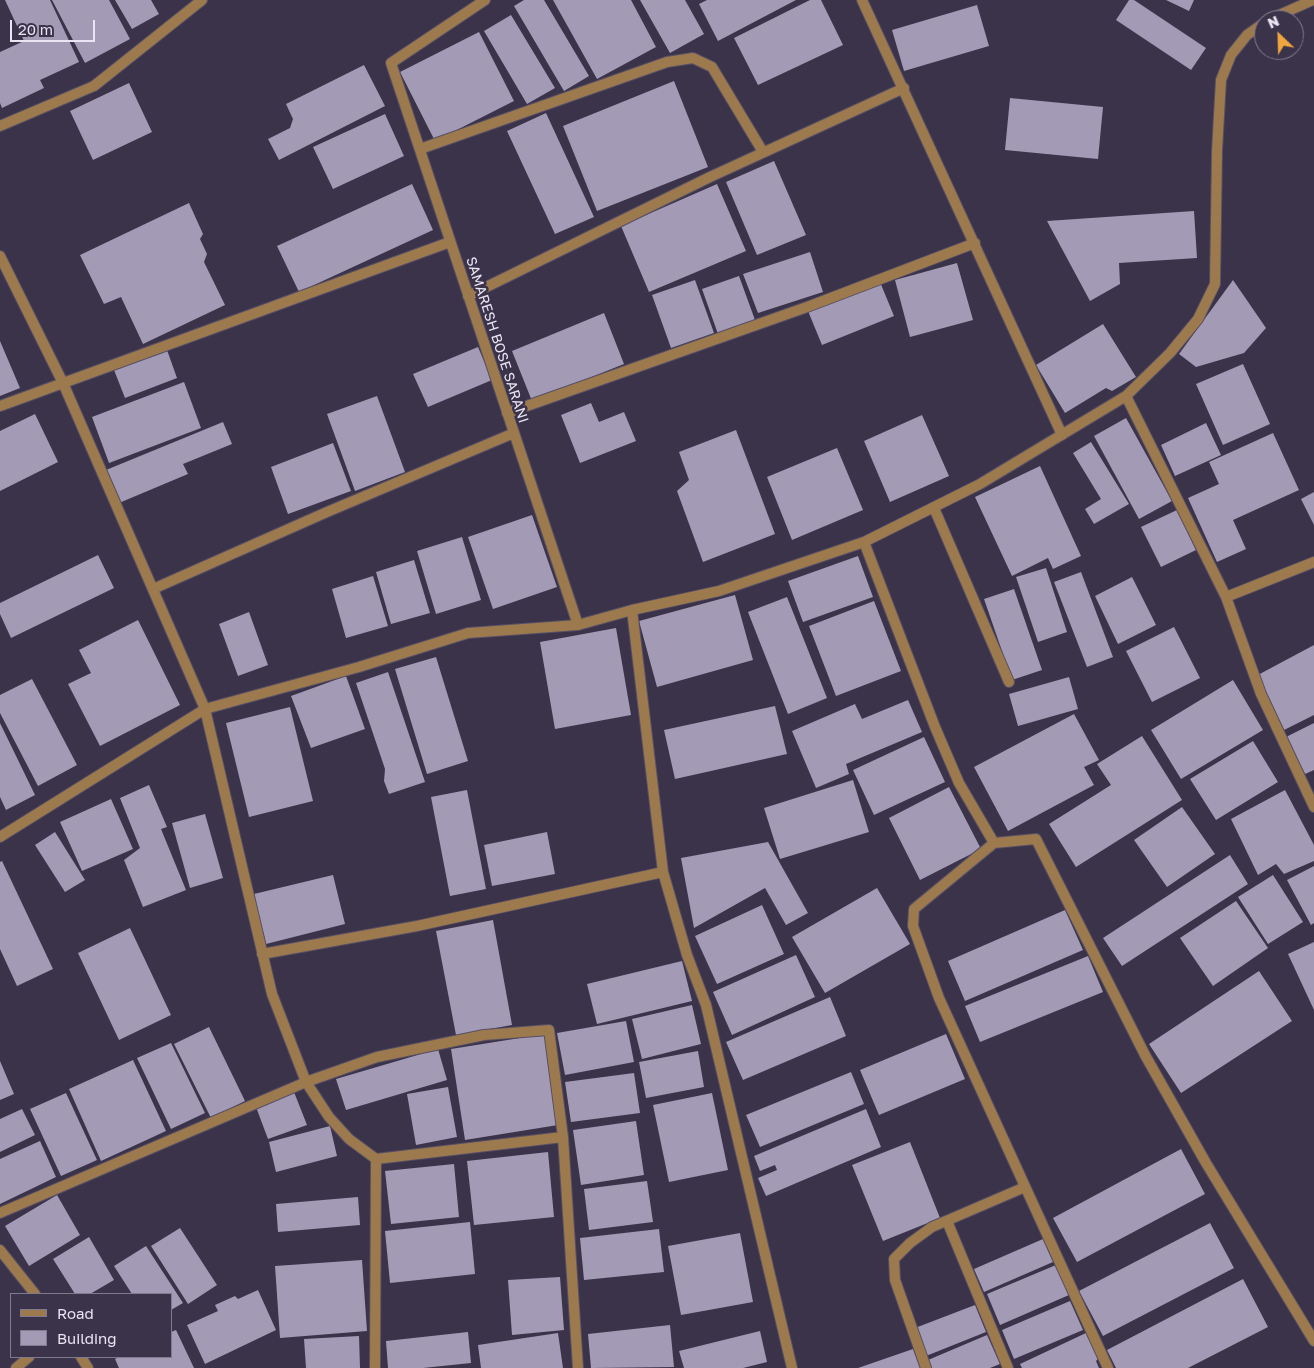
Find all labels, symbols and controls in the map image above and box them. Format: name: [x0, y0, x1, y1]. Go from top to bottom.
scale bar: [12, 10, 98, 42]
north arrow: [1254, 10, 1304, 60]
text: N: [1265, 12, 1281, 32]
text: 20 m: [18, 20, 53, 38]
street label: SAMARESH BOSE SARANI: [462, 255, 532, 425]
legend: [10, 1293, 172, 1358]
text: Road: [57, 1304, 94, 1322]
text: Building: [57, 1329, 117, 1347]

